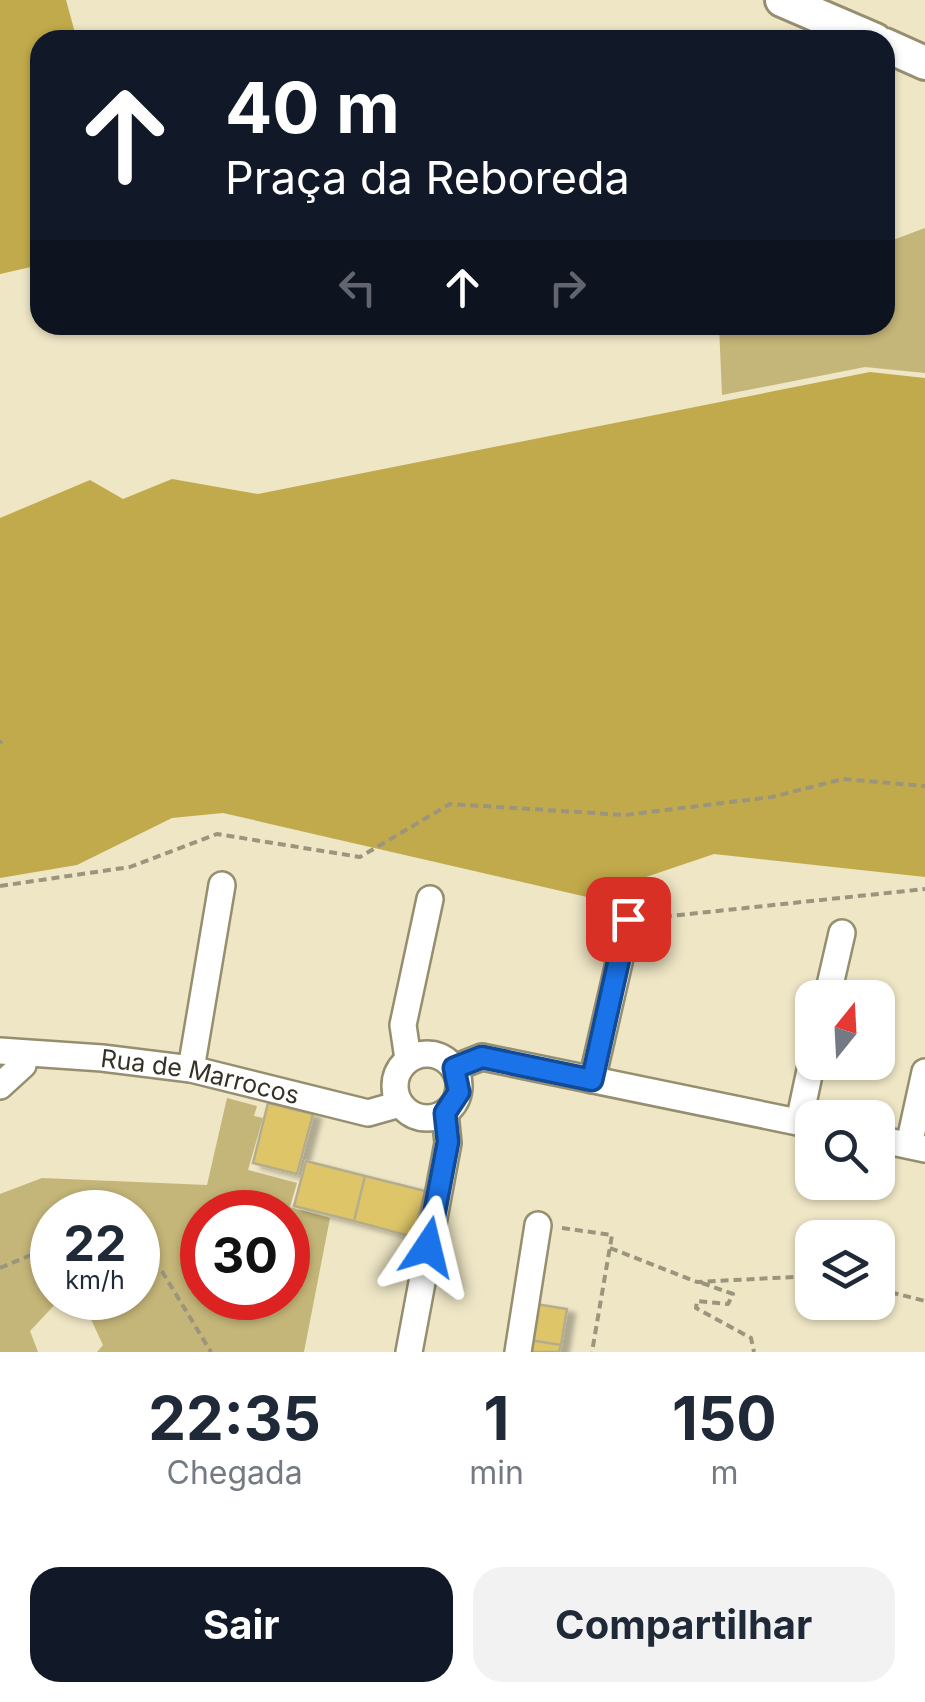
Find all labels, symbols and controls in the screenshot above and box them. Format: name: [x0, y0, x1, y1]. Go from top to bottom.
text: 40 m: [225, 65, 400, 150]
icon: ahead: [60, 70, 190, 200]
text: Praça da Reboreda: [225, 150, 630, 205]
icon: left: [330, 260, 385, 315]
icon: ahead: [435, 260, 490, 315]
icon: right: [540, 260, 595, 315]
pin: [586, 877, 671, 962]
icon: arrive: [601, 892, 656, 947]
north arrow: [795, 980, 895, 1080]
map controls: [795, 980, 895, 1320]
street label: Rua de Marrocos: [99, 1043, 302, 1110]
button: search: [795, 1100, 895, 1200]
speed limit sign: 30: [180, 1190, 310, 1320]
position arrow: [376, 1195, 480, 1299]
text: 22: [64, 1213, 127, 1273]
button: layers: [795, 1220, 895, 1320]
text: km/h: [65, 1265, 125, 1295]
text: 22:35: [148, 1382, 321, 1454]
text: 1: [484, 1382, 509, 1454]
text: 150: [672, 1382, 777, 1454]
text: Chegada: [167, 1453, 303, 1492]
text: min: [469, 1453, 524, 1492]
text: m: [710, 1453, 738, 1492]
button: Sair: [30, 1567, 453, 1682]
button: Compartilhar: [473, 1567, 895, 1682]

